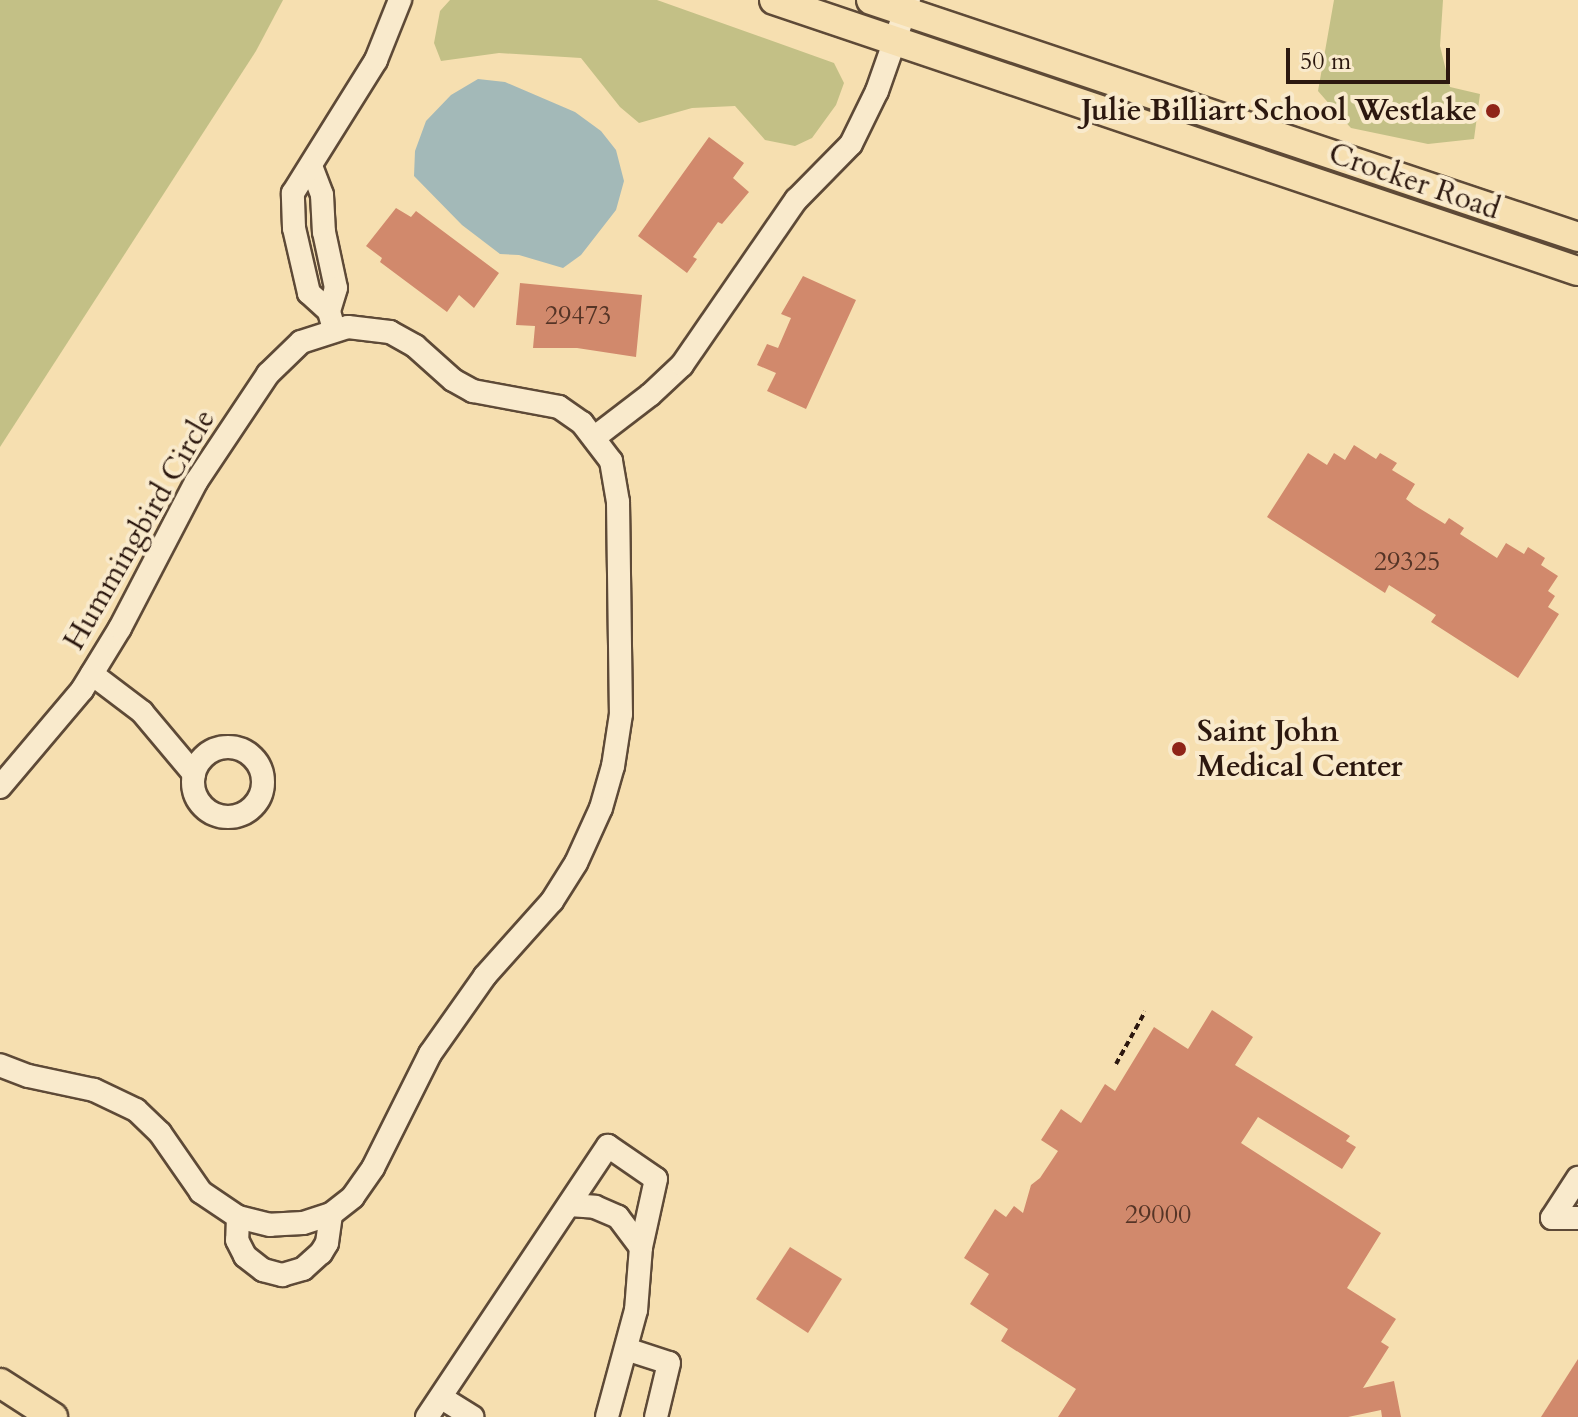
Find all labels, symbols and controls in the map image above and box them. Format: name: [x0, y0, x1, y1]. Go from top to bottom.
scale bar: [1290, 32, 1454, 82]
text: 50 m: [1300, 45, 1351, 78]
place label: Julie Billiart School Westlake: [1081, 93, 1477, 129]
marker: Julie Billiart School Westlake: [1484, 102, 1502, 120]
street label: Crocker Road: [1324, 136, 1504, 228]
house number: 29473: [545, 300, 611, 332]
street label: Hummingbird Circle: [57, 404, 223, 656]
house number: 29325: [1374, 546, 1440, 578]
place label: Saint John Medical Center: [1197, 714, 1403, 784]
marker: Saint John Medical Center: [1168, 738, 1190, 760]
house number: 29000: [1125, 1199, 1191, 1231]

